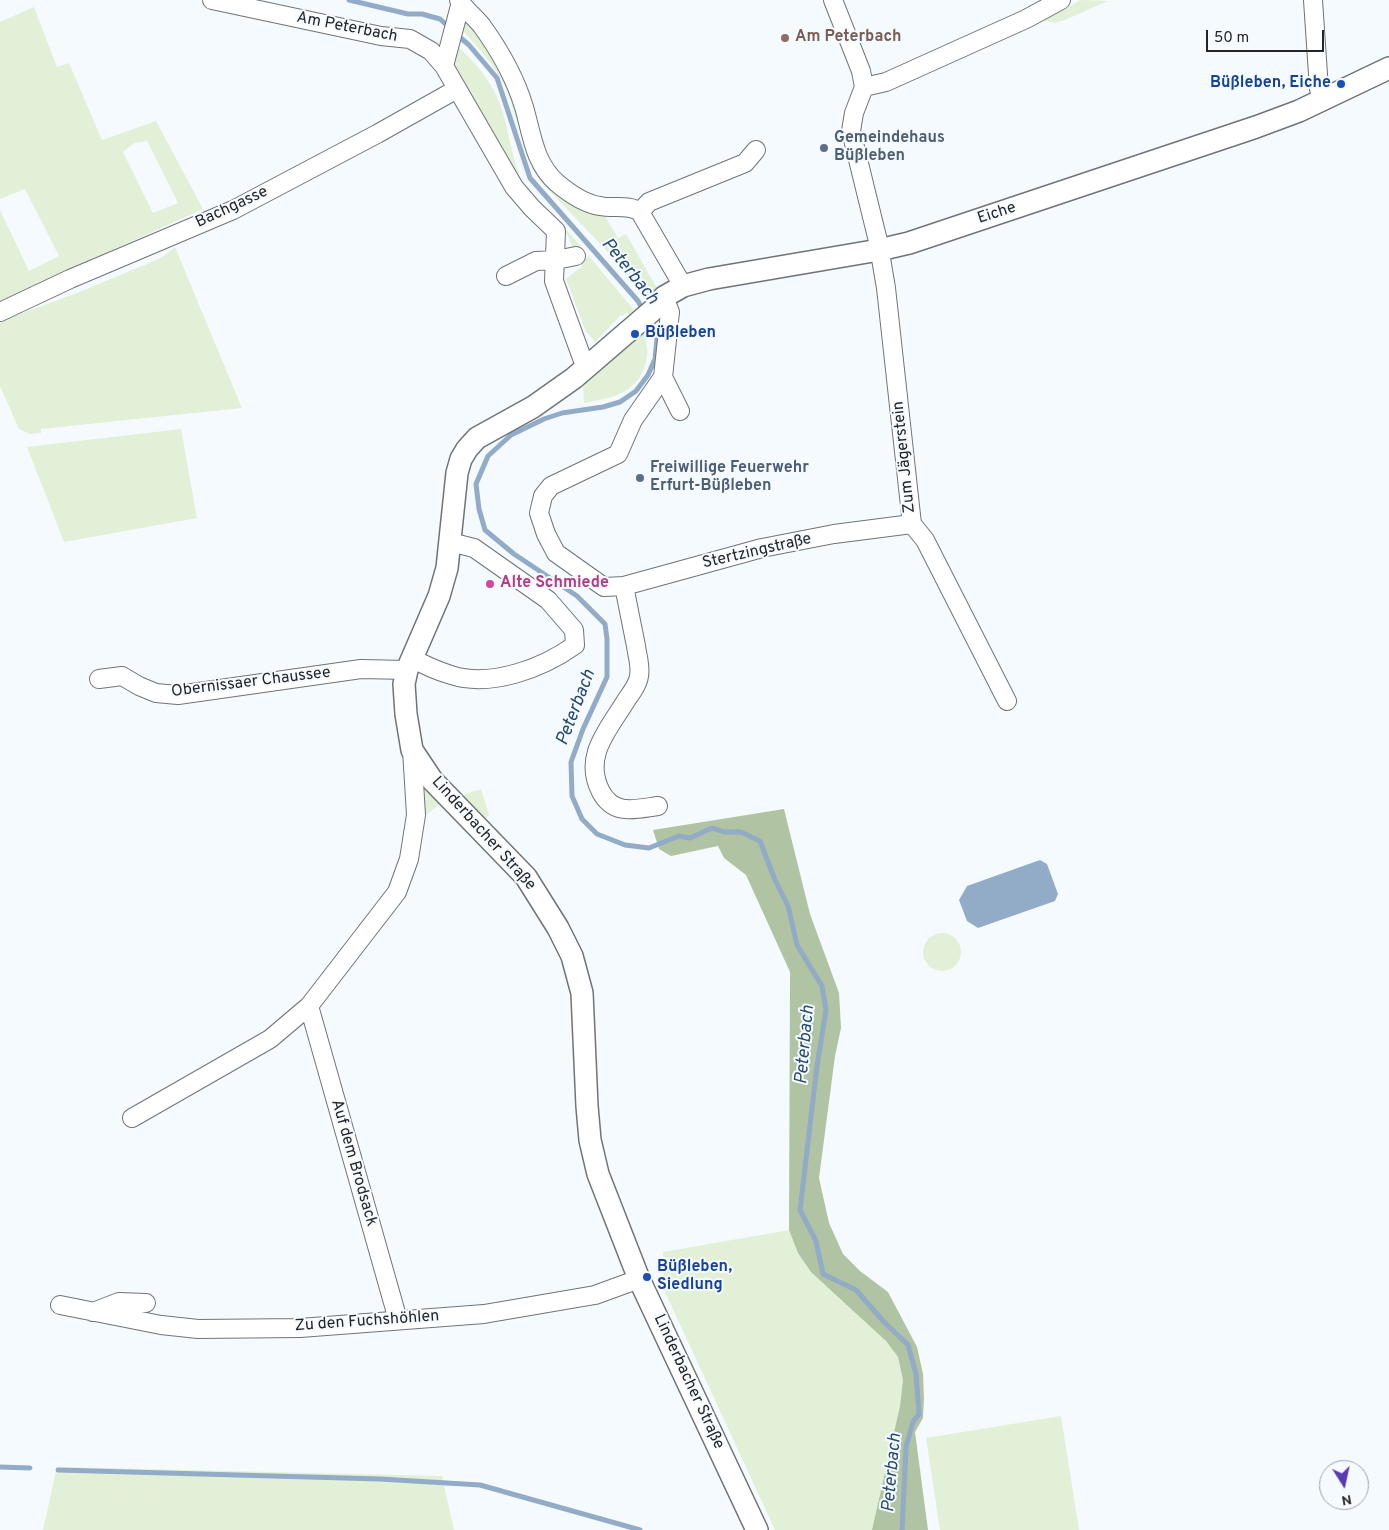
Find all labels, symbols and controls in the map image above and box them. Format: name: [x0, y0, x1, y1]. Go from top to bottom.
street label: Am Peterbach: [295, 9, 399, 47]
scale bar: [1209, 20, 1326, 52]
place label: Am Peterbach: [795, 28, 902, 48]
text: 50 m: [1214, 29, 1249, 48]
marker: Am Peterbach: [779, 32, 791, 44]
place label: Büßleben, Eiche: [1210, 74, 1331, 94]
marker: Büßleben, Eiche: [1335, 78, 1347, 90]
place label: Gemeindehaus Büßleben: [834, 129, 945, 167]
marker: Gemeindehaus Büßleben: [818, 142, 830, 154]
street label: Bachgasse: [193, 183, 271, 233]
street label: Eiche: [975, 199, 1019, 229]
water label: Peterbach: [596, 234, 662, 310]
place label: Büßleben: [645, 324, 716, 344]
marker: Büßleben: [629, 328, 641, 340]
street label: Zum Jägerstein: [890, 400, 920, 514]
place label: Freiwillige Feuerwehr Erfurt-Büßleben: [650, 459, 809, 497]
marker: Freiwillige Feuerwehr Erfurt-Büßleben: [634, 472, 646, 484]
street label: Stertzingstraße: [701, 530, 813, 574]
place label: Alte Schmiede: [500, 574, 609, 594]
marker: Alte Schmiede: [484, 578, 496, 590]
street label: Obernissaer Chaussee: [170, 664, 332, 702]
water label: Peterbach: [553, 667, 601, 749]
street label: Linderbacher Straße: [427, 773, 539, 895]
water label: Peterbach: [792, 1005, 820, 1085]
street label: Auf dem Brodsack: [326, 1097, 380, 1229]
place label: Büßleben, Siedlung: [657, 1258, 732, 1296]
marker: Büßleben, Siedlung: [641, 1271, 653, 1283]
street label: Zu den Fuchshöhlen: [294, 1307, 440, 1337]
street label: Linderbacher Straße: [648, 1311, 728, 1453]
water label: Peterbach: [879, 1433, 907, 1513]
north arrow: [1319, 1460, 1369, 1510]
text: N: [1340, 1490, 1353, 1509]

